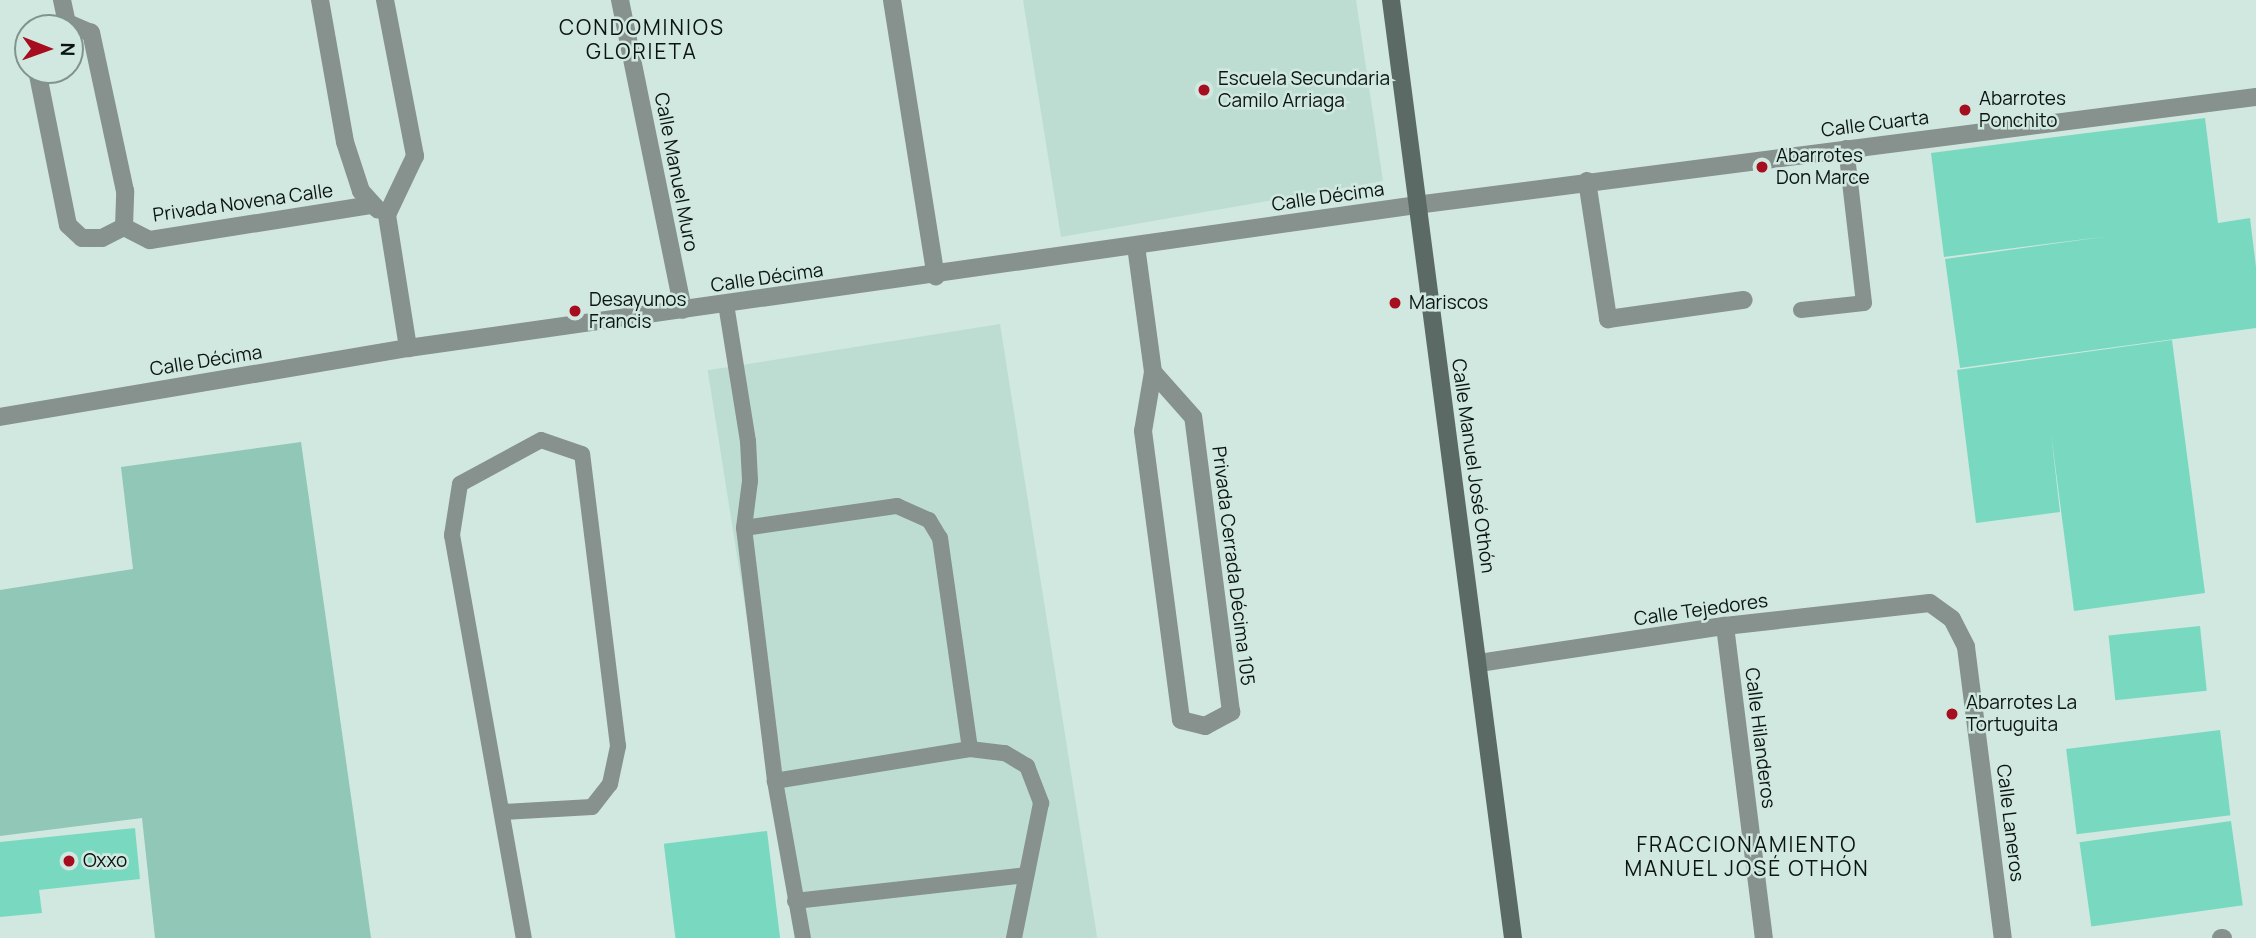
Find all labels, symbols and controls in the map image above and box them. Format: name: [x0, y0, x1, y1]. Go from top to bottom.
north arrow: [14, 14, 84, 84]
district label: CONDOMINIOS GLORIETA: [560, 14, 724, 64]
text: N: [55, 42, 81, 56]
place label: Escuela Secundaria Camilo Arriaga: [1218, 68, 1390, 112]
marker: Escuela Secundaria Camilo Arriaga: [1196, 82, 1212, 98]
place label: Abarrotes Ponchito: [1979, 88, 2066, 132]
street label: Calle Manuel Muro: [649, 91, 703, 253]
marker: Abarrotes Ponchito: [1957, 102, 1973, 118]
street label: Calle Cuarta: [1820, 106, 1930, 142]
place label: Abarrotes Don Marce: [1776, 145, 1870, 189]
marker: Abarrotes Don Marce: [1754, 159, 1770, 175]
street label: Calle Décima: [1270, 178, 1386, 216]
street label: Privada Novena Calle: [151, 179, 335, 227]
street label: Calle Décima: [709, 259, 825, 297]
place label: Desayunos Francis: [589, 289, 686, 333]
place label: Mariscos: [1409, 292, 1488, 314]
marker: Mariscos: [1387, 295, 1403, 311]
marker: Desayunos Francis: [567, 303, 583, 319]
street label: Calle Décima: [148, 341, 264, 381]
street label: Calle Manuel José Othón: [1447, 357, 1499, 575]
street label: Privada Cerrada Décima 105: [1207, 445, 1259, 687]
street label: Calle Tejedores: [1633, 589, 1769, 631]
street label: Calle Hilanderos: [1740, 666, 1780, 810]
place label: Abarrotes La Tortuguita: [1966, 692, 2077, 736]
marker: Abarrotes La Tortuguita: [1944, 706, 1960, 722]
street label: Calle Laneros: [1991, 763, 2029, 883]
district label: FRACCIONAMIENTO MANUEL JOSÉ OTHÓN: [1626, 831, 1868, 881]
place label: Oxxo: [83, 850, 127, 872]
marker: Oxxo: [61, 853, 77, 869]

